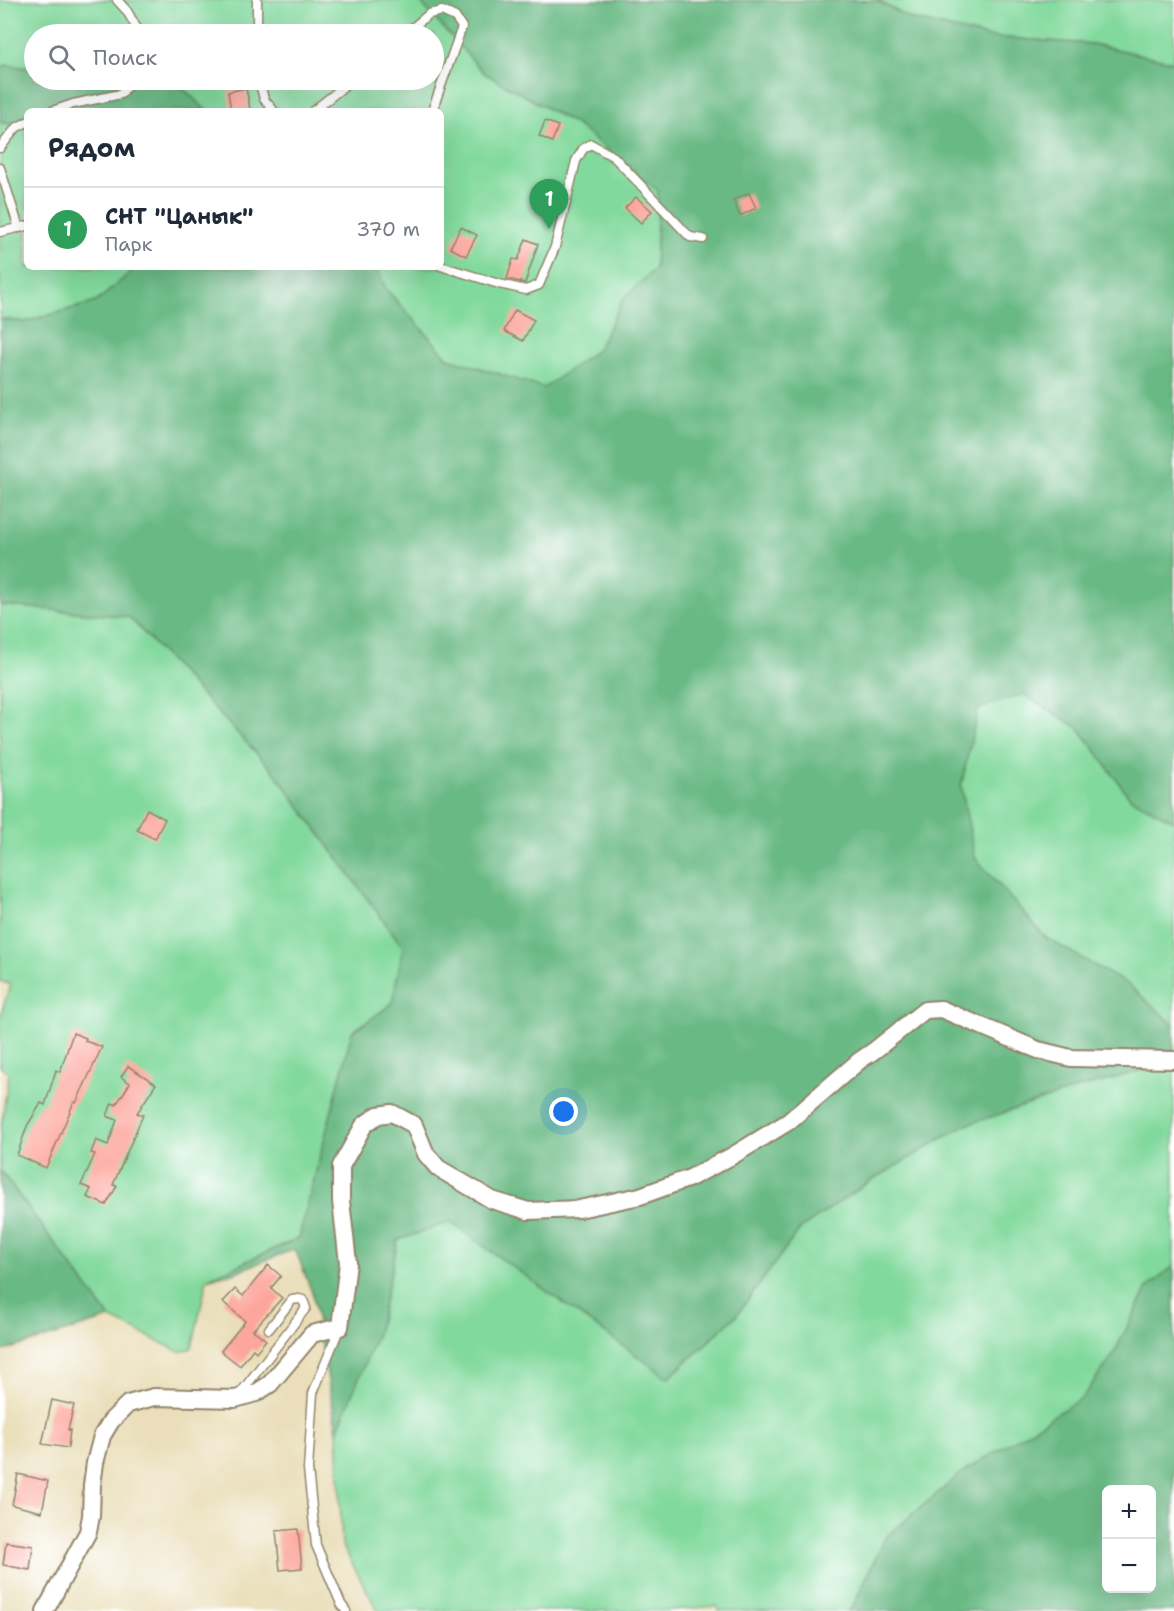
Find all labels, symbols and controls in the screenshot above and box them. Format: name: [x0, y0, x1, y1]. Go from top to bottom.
search box: [24, 24, 444, 90]
icon: search: [45, 41, 78, 74]
text: Поиск: [93, 43, 157, 72]
text: Рядом: [48, 130, 135, 165]
pin: 1: [530, 180, 568, 229]
text: СНТ "Цанык": [105, 202, 254, 231]
text: 1: [63, 216, 72, 242]
text: 370 m: [356, 216, 420, 242]
text: Парк: [105, 231, 152, 257]
your location: [549, 1097, 578, 1126]
map controls: [1102, 1485, 1156, 1593]
button: +: [1102, 1485, 1156, 1539]
button: −: [1102, 1539, 1156, 1593]

